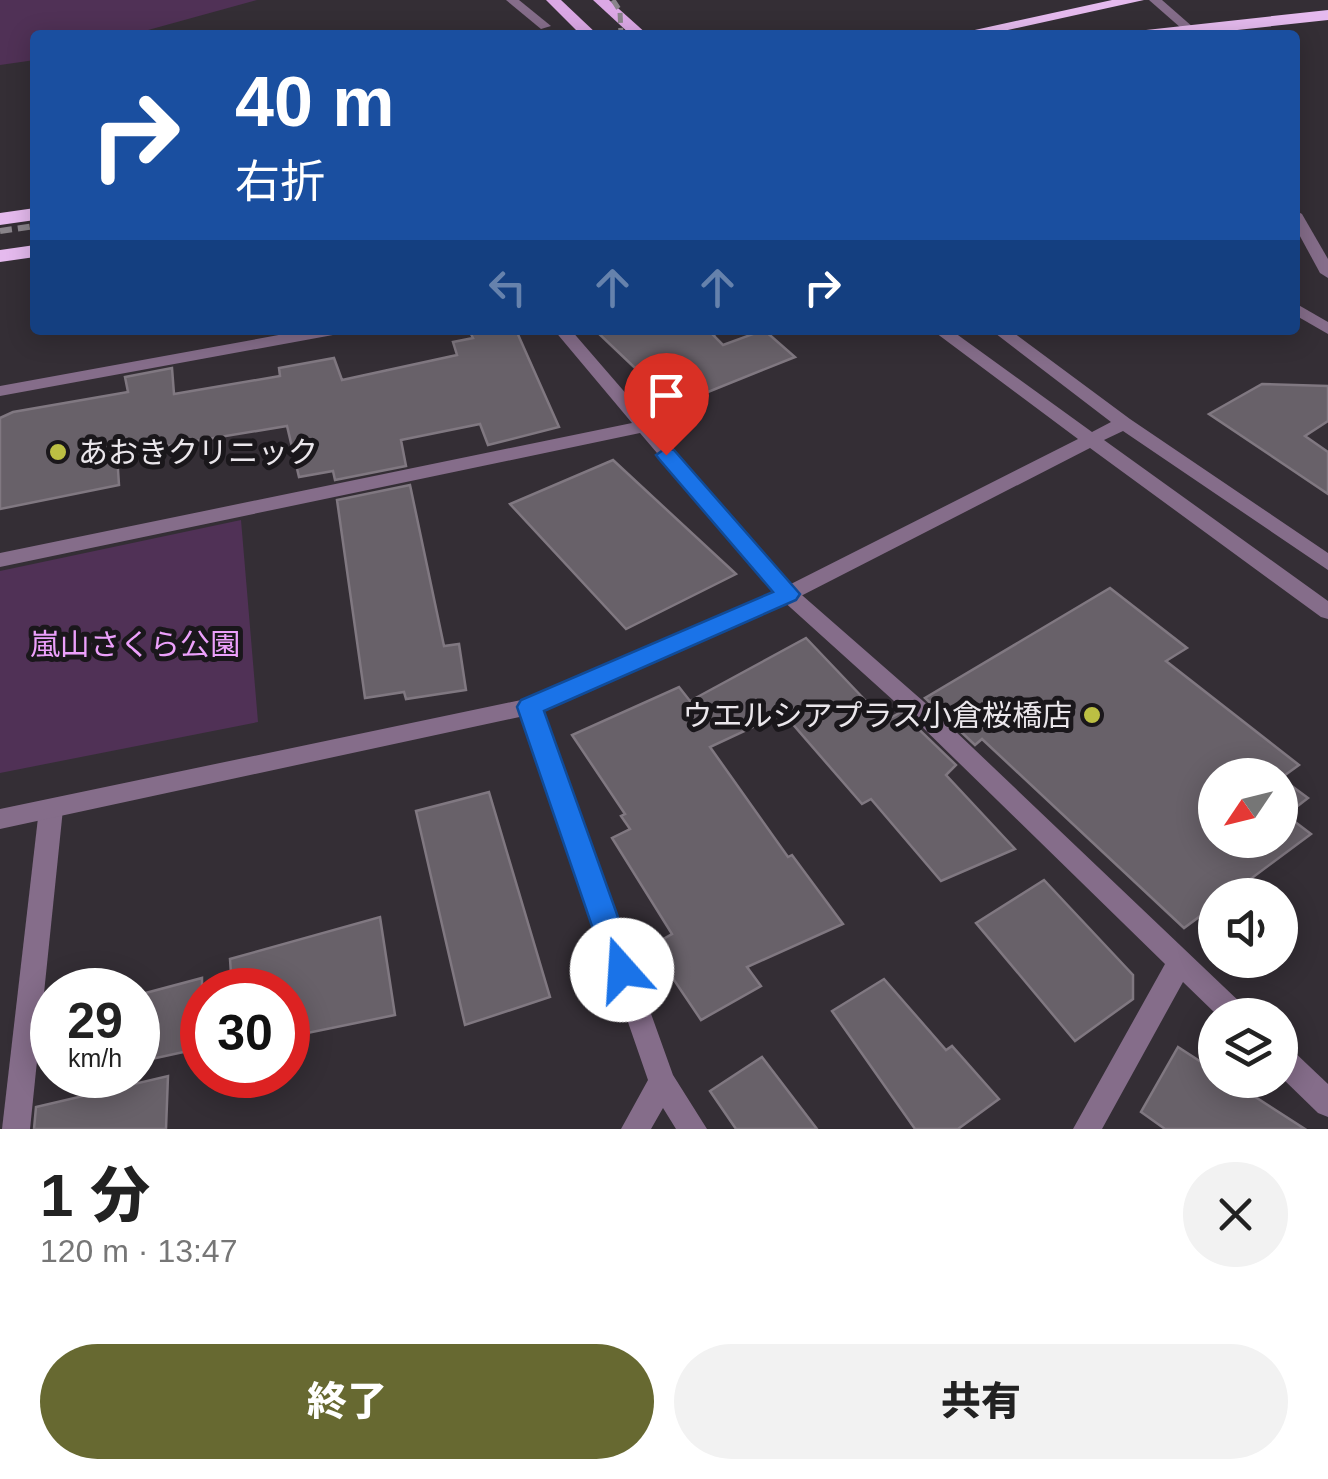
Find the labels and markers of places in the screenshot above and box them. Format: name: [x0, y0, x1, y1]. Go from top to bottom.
pin: [624, 353, 709, 456]
place label: あおきクリニック: [78, 436, 318, 469]
marker: あおきクリニック: [47, 441, 69, 463]
place label: ウエルシアプラス小倉桜橋店: [683, 699, 1072, 732]
marker: ウエルシアプラス小倉桜橋店: [1081, 704, 1103, 726]

